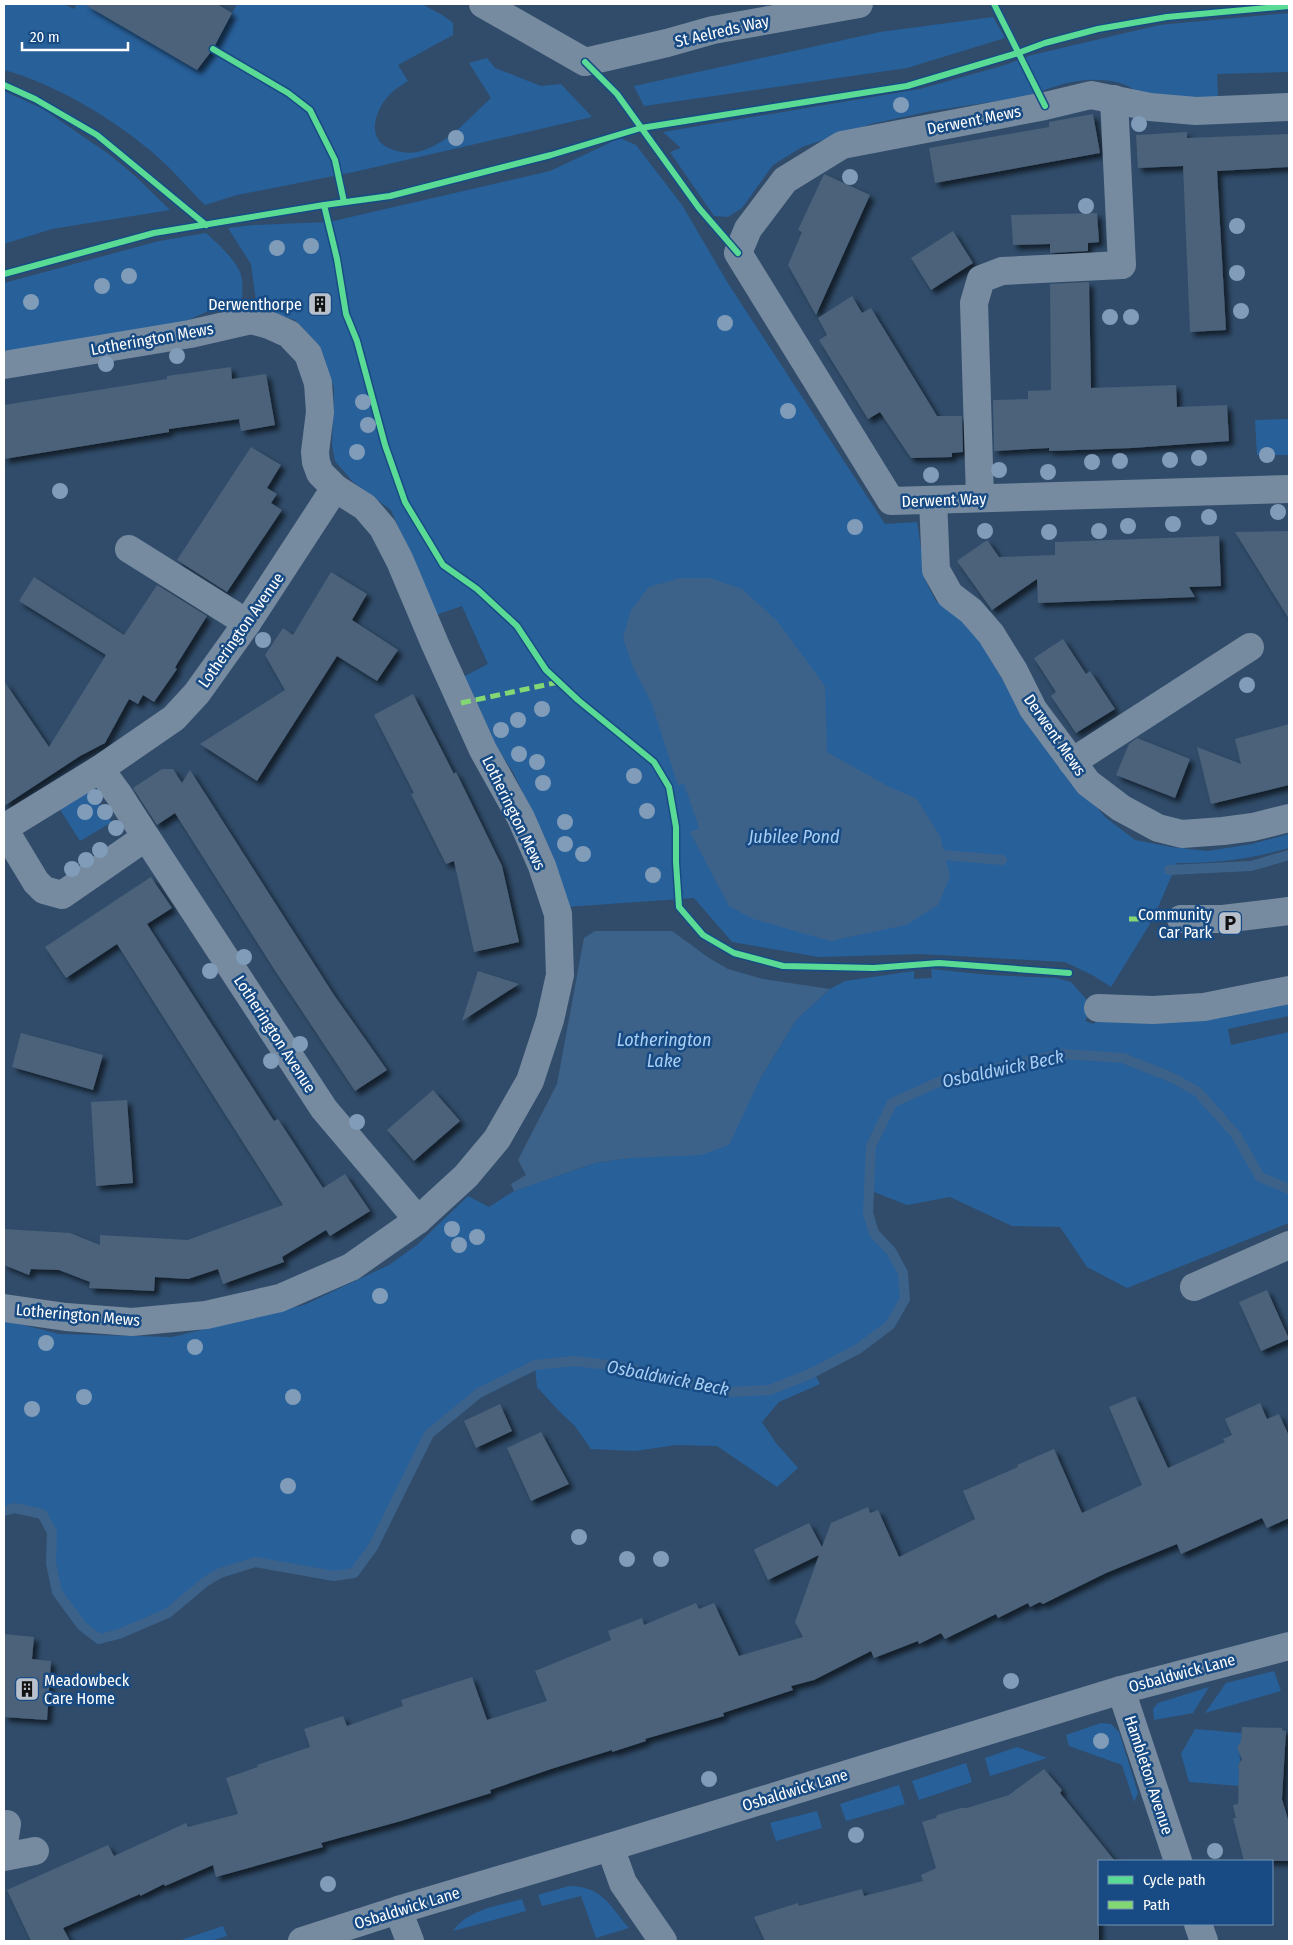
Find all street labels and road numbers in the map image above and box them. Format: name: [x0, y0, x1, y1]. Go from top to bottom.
street label: St Aelreds Way: [673, 11, 772, 51]
street label: Derwent Mews: [925, 102, 1023, 138]
street label: Lotherington Mews: [89, 319, 215, 359]
street label: Derwent Way: [901, 489, 988, 511]
street label: Lotherington Avenue: [194, 569, 288, 691]
street label: Derwent Mews: [1020, 691, 1090, 780]
street label: Lotherington Mews: [478, 753, 550, 873]
street label: Lotherington Avenue: [230, 972, 320, 1096]
street label: Lotherington Mews: [15, 1300, 141, 1330]
street label: Osbaldwick Lane: [1127, 1650, 1237, 1696]
street label: Hambleton Avenue: [1121, 1713, 1177, 1837]
street label: Osbaldwick Lane: [740, 1765, 850, 1815]
street label: Osbaldwick Lane: [352, 1883, 462, 1933]

